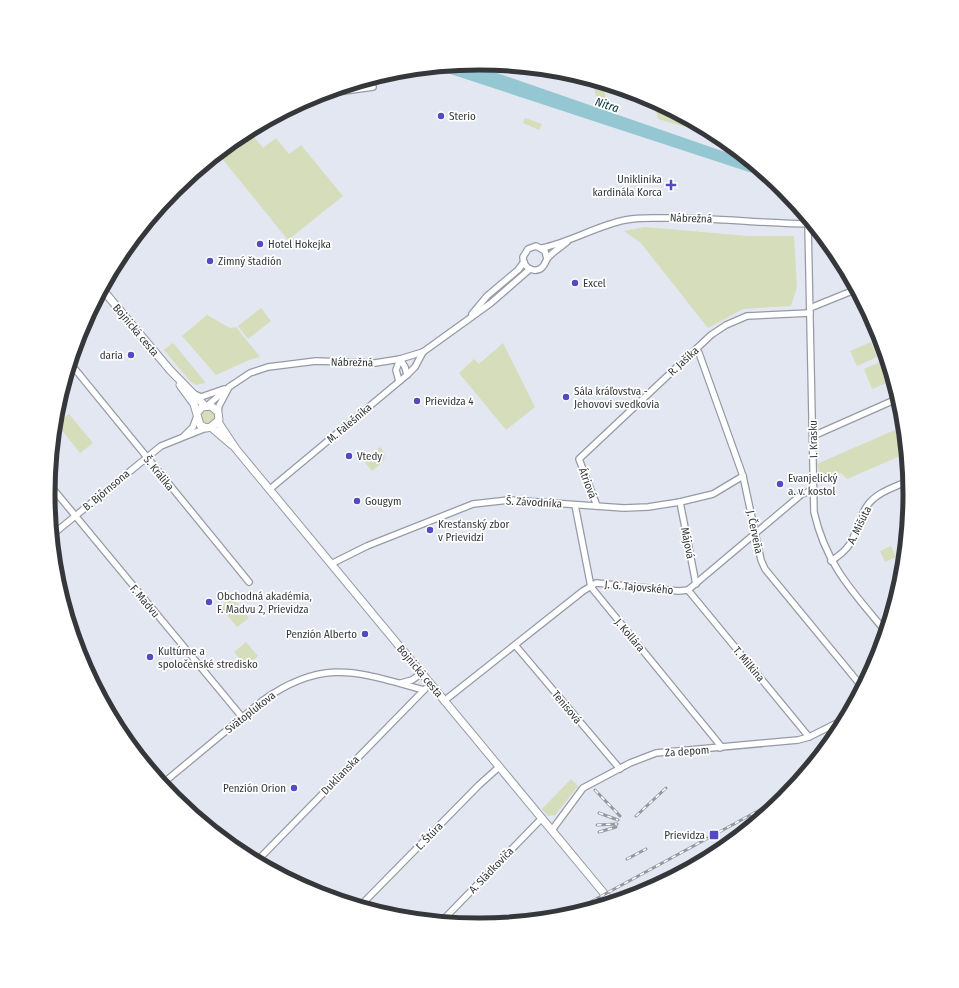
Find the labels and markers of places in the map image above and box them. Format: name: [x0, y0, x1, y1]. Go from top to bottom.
place label: Sterio: [449, 110, 476, 123]
marker: Sterio: [436, 111, 446, 121]
place label: Uniklinika kardinála Korca: [593, 173, 662, 199]
marker: Uniklinika kardinála Korca: [665, 179, 677, 191]
place label: Hotel Hokejka: [268, 238, 331, 251]
marker: Hotel Hokejka: [255, 239, 265, 249]
place label: Zimný štadión: [218, 255, 282, 268]
marker: Zimný štadión: [205, 256, 215, 266]
place label: Excel: [583, 277, 606, 290]
marker: Excel: [570, 278, 580, 288]
place label: daria: [100, 349, 123, 362]
marker: daria: [126, 350, 136, 360]
place label: Sála kráľovstva - Jehovovi svedkovia: [574, 385, 659, 411]
marker: Sála kráľovstva - Jehovovi svedkovia: [561, 392, 571, 402]
place label: Prievidza 4: [425, 395, 474, 408]
marker: Prievidza 4: [412, 396, 422, 406]
place label: Vtedy: [357, 450, 382, 463]
marker: Vtedy: [344, 451, 354, 461]
place label: Evanjelický a. v. kostol: [788, 472, 838, 498]
marker: Evanjelický a. v. kostol: [775, 479, 785, 489]
place label: Gougym: [365, 495, 401, 508]
marker: Gougym: [352, 496, 362, 506]
place label: Kresťanský zbor v Prievidzi: [438, 518, 509, 544]
marker: Kresťanský zbor v Prievidzi: [425, 525, 435, 535]
place label: Obchodná akadémia, F. Madvu 2, Prievidza: [217, 590, 312, 616]
marker: Obchodná akadémia, F. Madvu 2, Prievidza: [204, 597, 214, 607]
place label: Penzión Alberto: [286, 628, 357, 641]
marker: Penzión Alberto: [360, 629, 370, 639]
place label: Kultúrne a spoločenské stredisko: [158, 645, 258, 671]
marker: Kultúrne a spoločenské stredisko: [145, 652, 155, 662]
place label: Penzión Orion: [223, 782, 286, 795]
marker: Penzión Orion: [289, 783, 299, 793]
place label: Prievidza: [664, 829, 705, 842]
marker: Prievidza: [708, 829, 720, 841]

